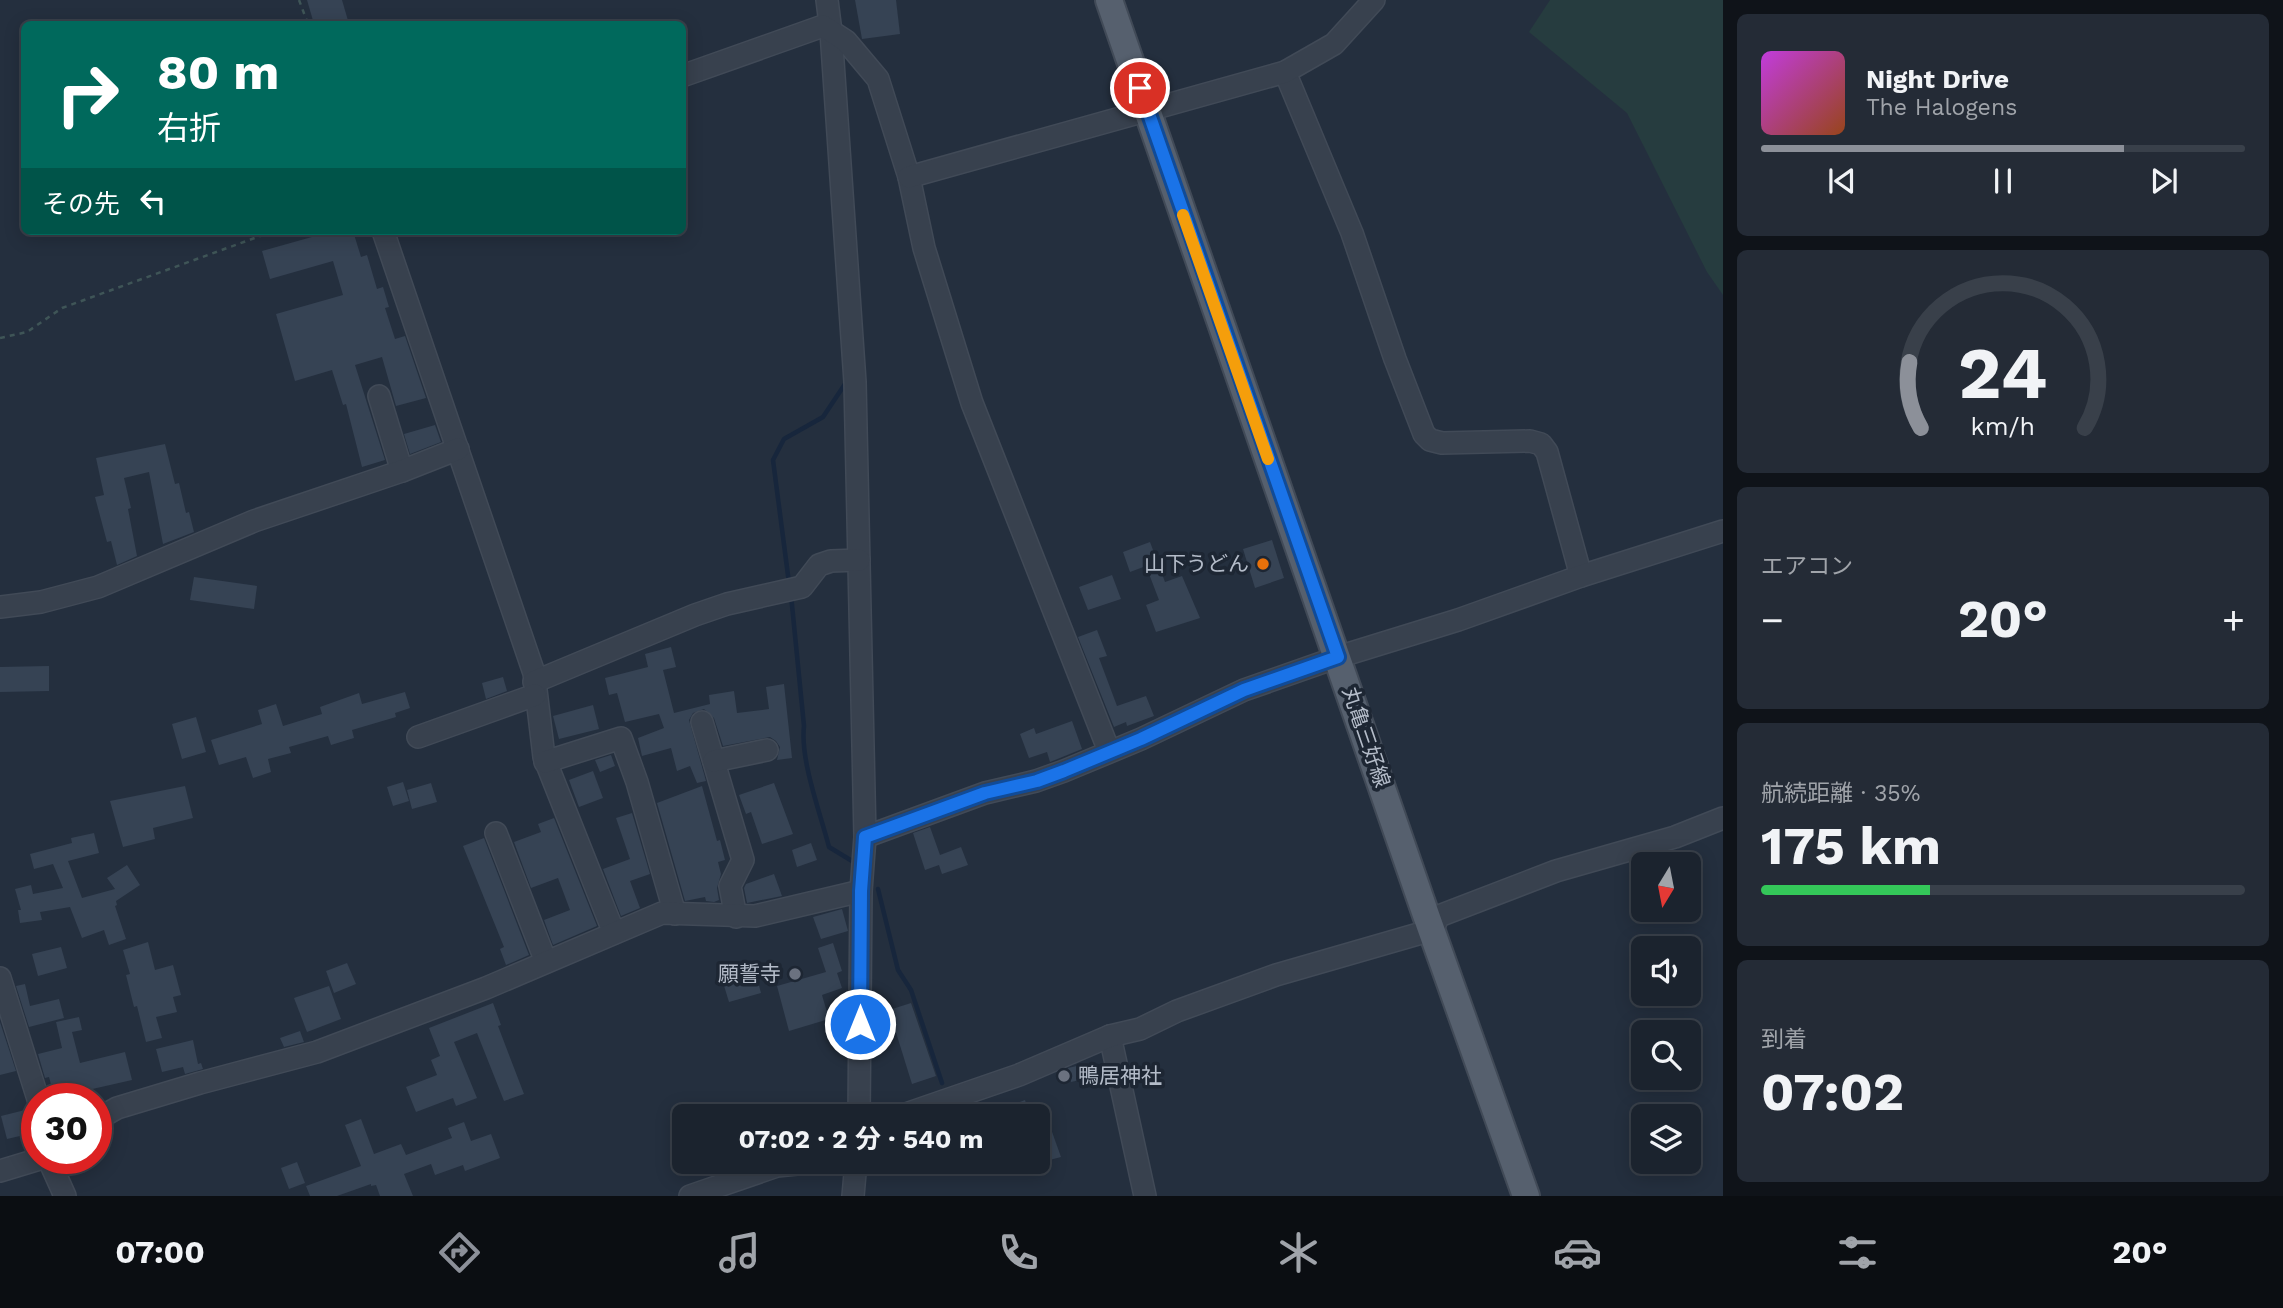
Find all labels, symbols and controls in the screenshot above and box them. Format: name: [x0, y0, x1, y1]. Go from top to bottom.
text: 80 m: [157, 43, 279, 101]
icon: right: [42, 49, 133, 140]
pin: [1110, 58, 1170, 118]
text: Night Drive: [1866, 64, 2009, 94]
icon: arrive: [1121, 69, 1159, 107]
text: The Halogens: [1866, 94, 2017, 121]
text: 右折: [157, 109, 221, 147]
icon: previous: [1823, 162, 1861, 200]
icon: pause: [1984, 162, 2022, 200]
icon: next: [2145, 162, 2183, 200]
icon: left: [134, 182, 172, 220]
text: その先: [42, 189, 120, 219]
text: 24: [1958, 330, 2048, 416]
text: km/h: [1971, 411, 2035, 440]
place label: 山下うどん: [1144, 551, 1249, 576]
text: エアコン: [1761, 553, 1853, 580]
marker: 山下うどん: [1255, 556, 1271, 572]
text: 20°: [1958, 589, 2048, 650]
text: −: [1761, 598, 1784, 642]
text: +: [2222, 598, 2245, 642]
street label: 丸亀三好線: [1338, 683, 1395, 791]
text: 航続距離 · 35%: [1761, 780, 1920, 807]
text: 175 km: [1761, 816, 1941, 877]
north arrow: [1631, 852, 1701, 922]
map controls: [1631, 852, 1701, 1174]
button: sound: [1631, 936, 1701, 1006]
place label: 願誓寺: [718, 961, 781, 986]
marker: 願誓寺: [787, 966, 803, 982]
position arrow: [823, 987, 897, 1061]
button: search: [1631, 1020, 1701, 1090]
text: 到着: [1761, 1026, 1807, 1053]
text: 07:02: [1761, 1062, 1904, 1123]
place label: 鴨居神社: [1078, 1063, 1162, 1088]
marker: 鴨居神社: [1056, 1068, 1072, 1084]
speed limit sign: 30: [21, 1083, 112, 1174]
button: layers: [1631, 1104, 1701, 1174]
text: 07:02 · 2 分 · 540 m: [738, 1124, 984, 1154]
icon: directions: [435, 1228, 484, 1277]
icon: music: [715, 1228, 764, 1277]
icon: phone: [994, 1228, 1043, 1277]
icon: climate: [1274, 1228, 1323, 1277]
icon: car: [1553, 1228, 1602, 1277]
icon: filters: [1833, 1228, 1882, 1277]
text: 07:00: [115, 1233, 205, 1271]
text: 20°: [2112, 1233, 2168, 1271]

